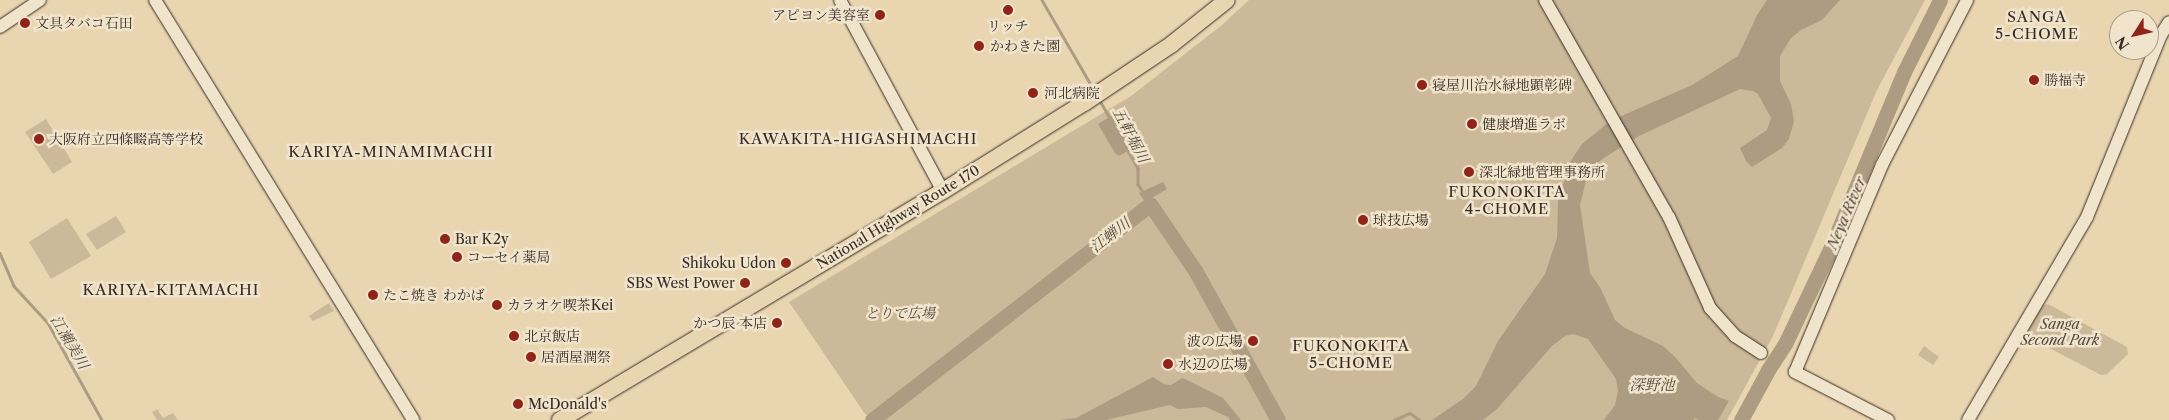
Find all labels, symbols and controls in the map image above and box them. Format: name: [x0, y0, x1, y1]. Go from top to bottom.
marker: リッチ: [1002, 4, 1014, 16]
place label: アピヨン美容室: [772, 7, 870, 23]
district label: SANGA 5-CHOME: [1994, 7, 2080, 42]
marker: アピヨン美容室: [874, 9, 886, 21]
north arrow: [2109, 10, 2159, 60]
place label: 文具タバコ石田: [35, 15, 133, 31]
marker: 文具タバコ石田: [19, 17, 31, 29]
place label: リッチ: [987, 18, 1029, 34]
text: N: [2112, 33, 2133, 53]
place label: かわきた園: [990, 38, 1060, 54]
marker: かわきた園: [972, 39, 986, 53]
place label: 勝福寺: [2044, 72, 2086, 88]
marker: 勝福寺: [2028, 74, 2040, 86]
place label: 寝屋川治水緑地顕彰碑: [1432, 77, 1572, 93]
marker: 寝屋川治水緑地顕彰碑: [1416, 79, 1428, 91]
place label: 河北病院: [1044, 85, 1100, 101]
marker: 河北病院: [1026, 86, 1040, 100]
water label: 五軒堀川: [1109, 104, 1153, 166]
place label: 健康増進ラボ: [1482, 116, 1566, 132]
marker: 健康増進ラボ: [1466, 118, 1478, 130]
district label: KAWAKITA-HIGASHIMACHI: [736, 130, 980, 148]
place label: 大阪府立四條畷高等学校: [49, 131, 203, 147]
marker: 大阪府立四條畷高等学校: [33, 133, 45, 145]
district label: KARIYA-MINAMIMACHI: [286, 143, 496, 161]
street label: National Highway Route 170: [813, 161, 983, 273]
place label: 深北緑地管理事務所: [1479, 164, 1605, 180]
marker: 深北緑地管理事務所: [1463, 166, 1475, 178]
water label: Neya River: [1823, 174, 1869, 252]
district label: FUKONOKITA 4-CHOME: [1447, 182, 1567, 217]
place label: 球技広場: [1373, 212, 1429, 228]
water label: 江蝉川: [1087, 214, 1133, 256]
marker: 球技広場: [1357, 214, 1369, 226]
place label: Bar K2y: [455, 231, 509, 247]
marker: Bar K2y: [439, 233, 451, 245]
place label: コーセイ薬局: [467, 249, 551, 265]
marker: コーセイ薬局: [451, 251, 463, 263]
place label: Shikoku Udon: [682, 255, 776, 271]
marker: Shikoku Udon: [780, 257, 792, 269]
place label: SBS West Power: [626, 275, 735, 291]
marker: SBS West Power: [739, 277, 751, 289]
district label: KARIYA-KITAMACHI: [81, 281, 261, 299]
place label: たこ焼き わかば: [383, 287, 485, 303]
marker: たこ焼き わかば: [367, 289, 379, 301]
place label: カラオケ喫茶Kei: [507, 297, 614, 313]
marker: カラオケ喫茶Kei: [491, 299, 503, 311]
park label: とりで広場: [865, 305, 935, 321]
water label: 江瀬美川: [47, 312, 93, 372]
place label: かつ辰 本店: [693, 315, 767, 331]
park label: Sanga Second Park: [2021, 316, 2099, 348]
marker: かつ辰 本店: [771, 317, 783, 329]
place label: 北京飯店: [524, 328, 580, 344]
marker: 北京飯店: [508, 330, 520, 342]
place label: 波の広場: [1187, 333, 1243, 349]
marker: 波の広場: [1247, 335, 1259, 347]
district label: FUKONOKITA 5-CHOME: [1291, 336, 1411, 371]
place label: 居酒屋潤祭: [541, 349, 611, 365]
marker: 居酒屋潤祭: [525, 351, 537, 363]
place label: 水辺の広場: [1178, 356, 1248, 372]
marker: 水辺の広場: [1162, 358, 1174, 370]
water label: 深野池: [1630, 376, 1674, 394]
place label: McDonald's: [528, 396, 607, 412]
marker: McDonald's: [512, 398, 524, 410]

